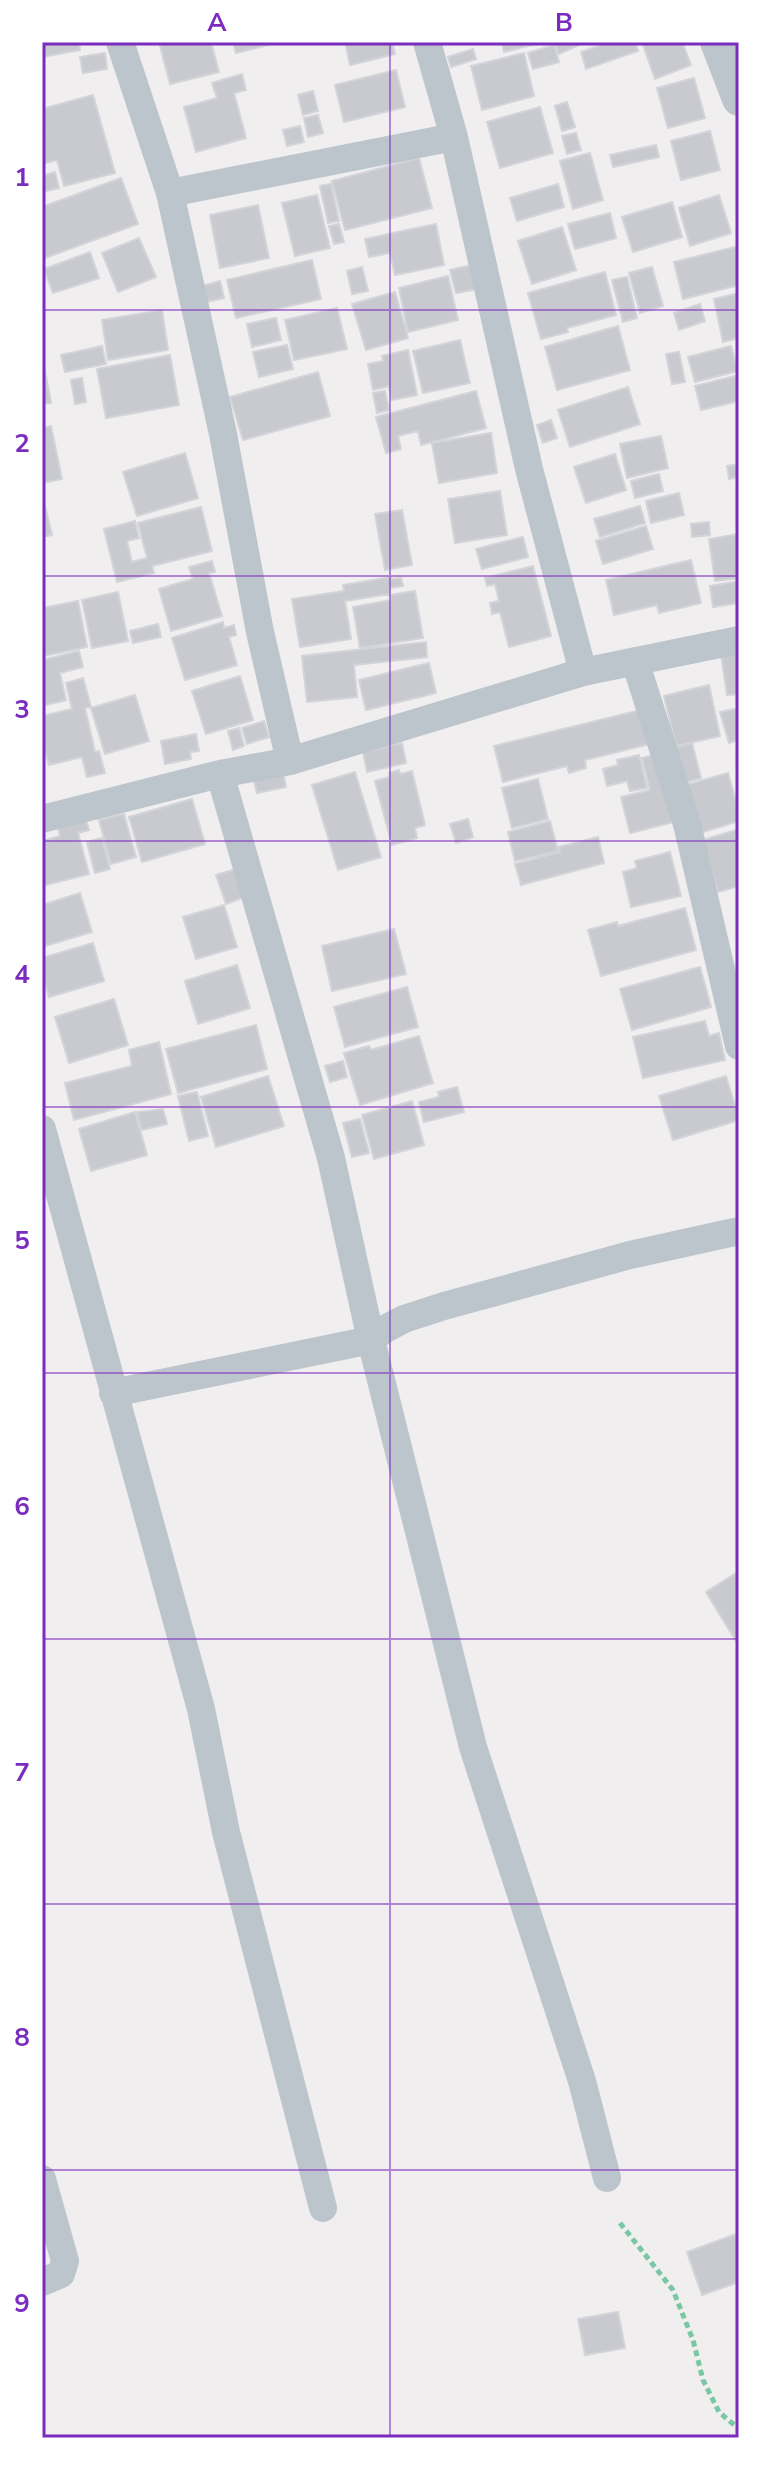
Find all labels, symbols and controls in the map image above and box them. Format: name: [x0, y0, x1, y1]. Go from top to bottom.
text: A: [207, 5, 227, 40]
text: B: [555, 5, 573, 40]
text: 1: [14, 160, 30, 195]
text: 2: [14, 426, 30, 461]
text: 3: [14, 692, 30, 727]
text: 4: [14, 957, 30, 992]
text: 5: [14, 1223, 30, 1258]
text: 6: [14, 1489, 30, 1524]
text: 7: [14, 1755, 30, 1790]
text: 8: [14, 2020, 30, 2055]
text: 9: [14, 2286, 30, 2321]

